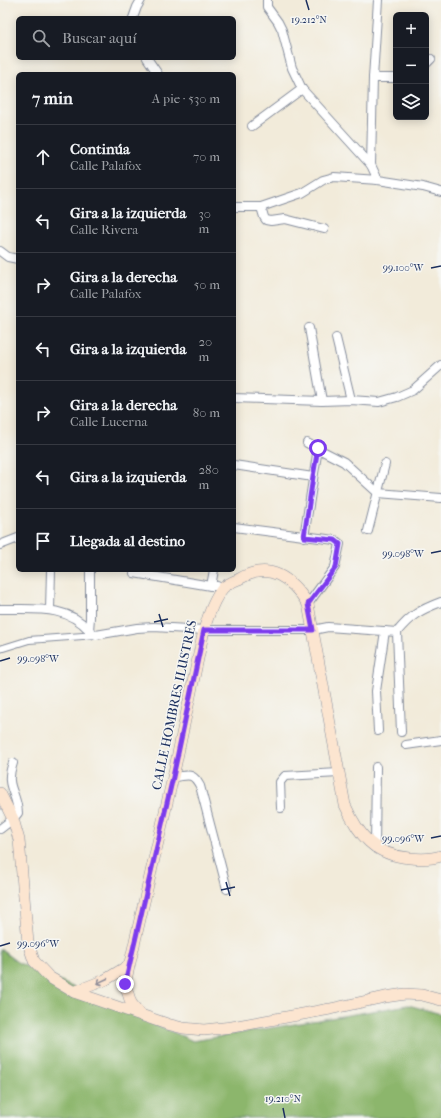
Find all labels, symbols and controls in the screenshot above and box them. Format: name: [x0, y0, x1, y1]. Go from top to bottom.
map controls: [393, 12, 429, 120]
button: +: [393, 12, 429, 48]
text: 19.212°N: [291, 14, 327, 26]
search box: [16, 16, 236, 60]
icon: search: [30, 27, 52, 49]
text: Buscar aquí: [62, 29, 137, 47]
button: −: [393, 48, 429, 84]
button: layers: [393, 84, 429, 120]
text: 7 min: [32, 88, 73, 108]
text: A pie · 530 m: [152, 91, 220, 106]
text: Continúa: [70, 140, 130, 158]
icon: ahead: [32, 146, 54, 168]
text: 70 m: [193, 149, 220, 164]
text: Calle Palafox: [70, 158, 142, 173]
text: Gira a la izquierda: [70, 204, 186, 222]
text: 30 m: [198, 206, 211, 236]
icon: left: [32, 210, 54, 232]
text: Calle Rivera: [70, 222, 138, 237]
text: 99.100°W: [383, 262, 424, 274]
text: Gira a la derecha: [70, 268, 177, 286]
icon: right: [32, 274, 54, 296]
text: 50 m: [194, 277, 220, 292]
text: Calle Palafox: [70, 286, 142, 301]
text: 20 m: [198, 334, 212, 364]
icon: left: [32, 338, 54, 360]
text: Gira a la izquierda: [70, 340, 186, 358]
text: Gira a la derecha: [70, 396, 177, 414]
icon: right: [32, 402, 54, 424]
text: 80 m: [193, 405, 220, 420]
text: Calle Lucerna: [70, 414, 147, 429]
route start: [309, 439, 327, 457]
text: 280 m: [198, 462, 219, 492]
icon: left: [32, 466, 54, 488]
text: Gira a la izquierda: [70, 468, 186, 486]
icon: arrive: [32, 530, 54, 552]
text: Llegada al destino: [70, 532, 185, 550]
text: 99.098°W: [382, 548, 425, 560]
street label: CALLE HOMBRES ILUSTRES: [149, 618, 199, 791]
text: 99.098°W: [17, 653, 60, 665]
text: 99.096°W: [382, 833, 425, 845]
text: 99.096°W: [17, 938, 60, 950]
route end: [116, 975, 134, 993]
one-way arrow: [96, 978, 108, 985]
text: 19.210°N: [265, 1093, 301, 1105]

